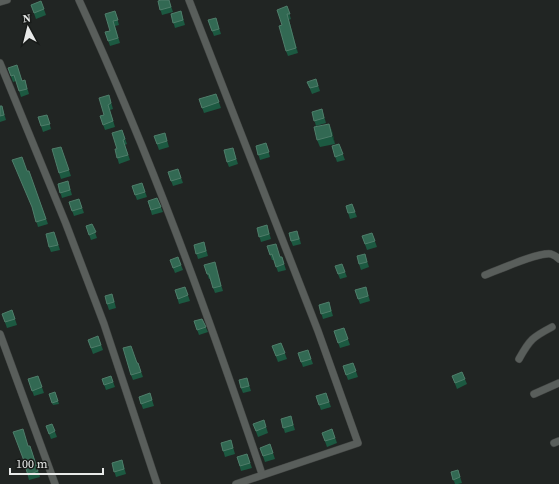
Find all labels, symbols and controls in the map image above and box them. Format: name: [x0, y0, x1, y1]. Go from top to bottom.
north arrow: [8, 8, 48, 48]
text: N: [22, 11, 32, 27]
scale bar: [10, 450, 103, 476]
text: 100 m: [16, 456, 48, 472]

